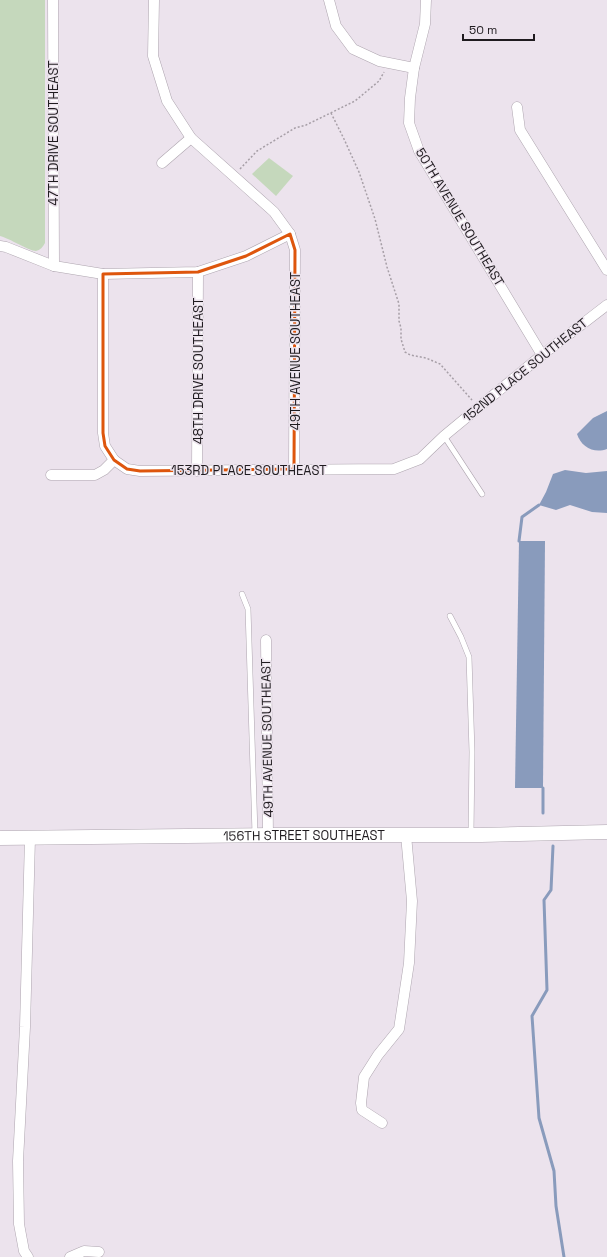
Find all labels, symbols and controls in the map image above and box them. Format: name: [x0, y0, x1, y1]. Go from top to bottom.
scale bar: [463, 16, 534, 42]
text: 50 m: [469, 22, 497, 38]
street label: 47TH DRIVE SOUTHEAST: [45, 60, 62, 206]
street label: 50TH AVENUE SOUTHEAST: [412, 145, 508, 290]
street label: 49TH AVENUE SOUTHEAST: [287, 271, 304, 430]
street label: 48TH DRIVE SOUTHEAST: [190, 297, 207, 444]
street label: 152ND PLACE SOUTHEAST: [459, 314, 591, 426]
street label: 153RD PLACE SOUTHEAST: [171, 462, 327, 479]
street label: 49TH AVENUE SOUTHEAST: [257, 658, 277, 817]
street label: 156TH STREET SOUTHEAST: [223, 826, 385, 844]

